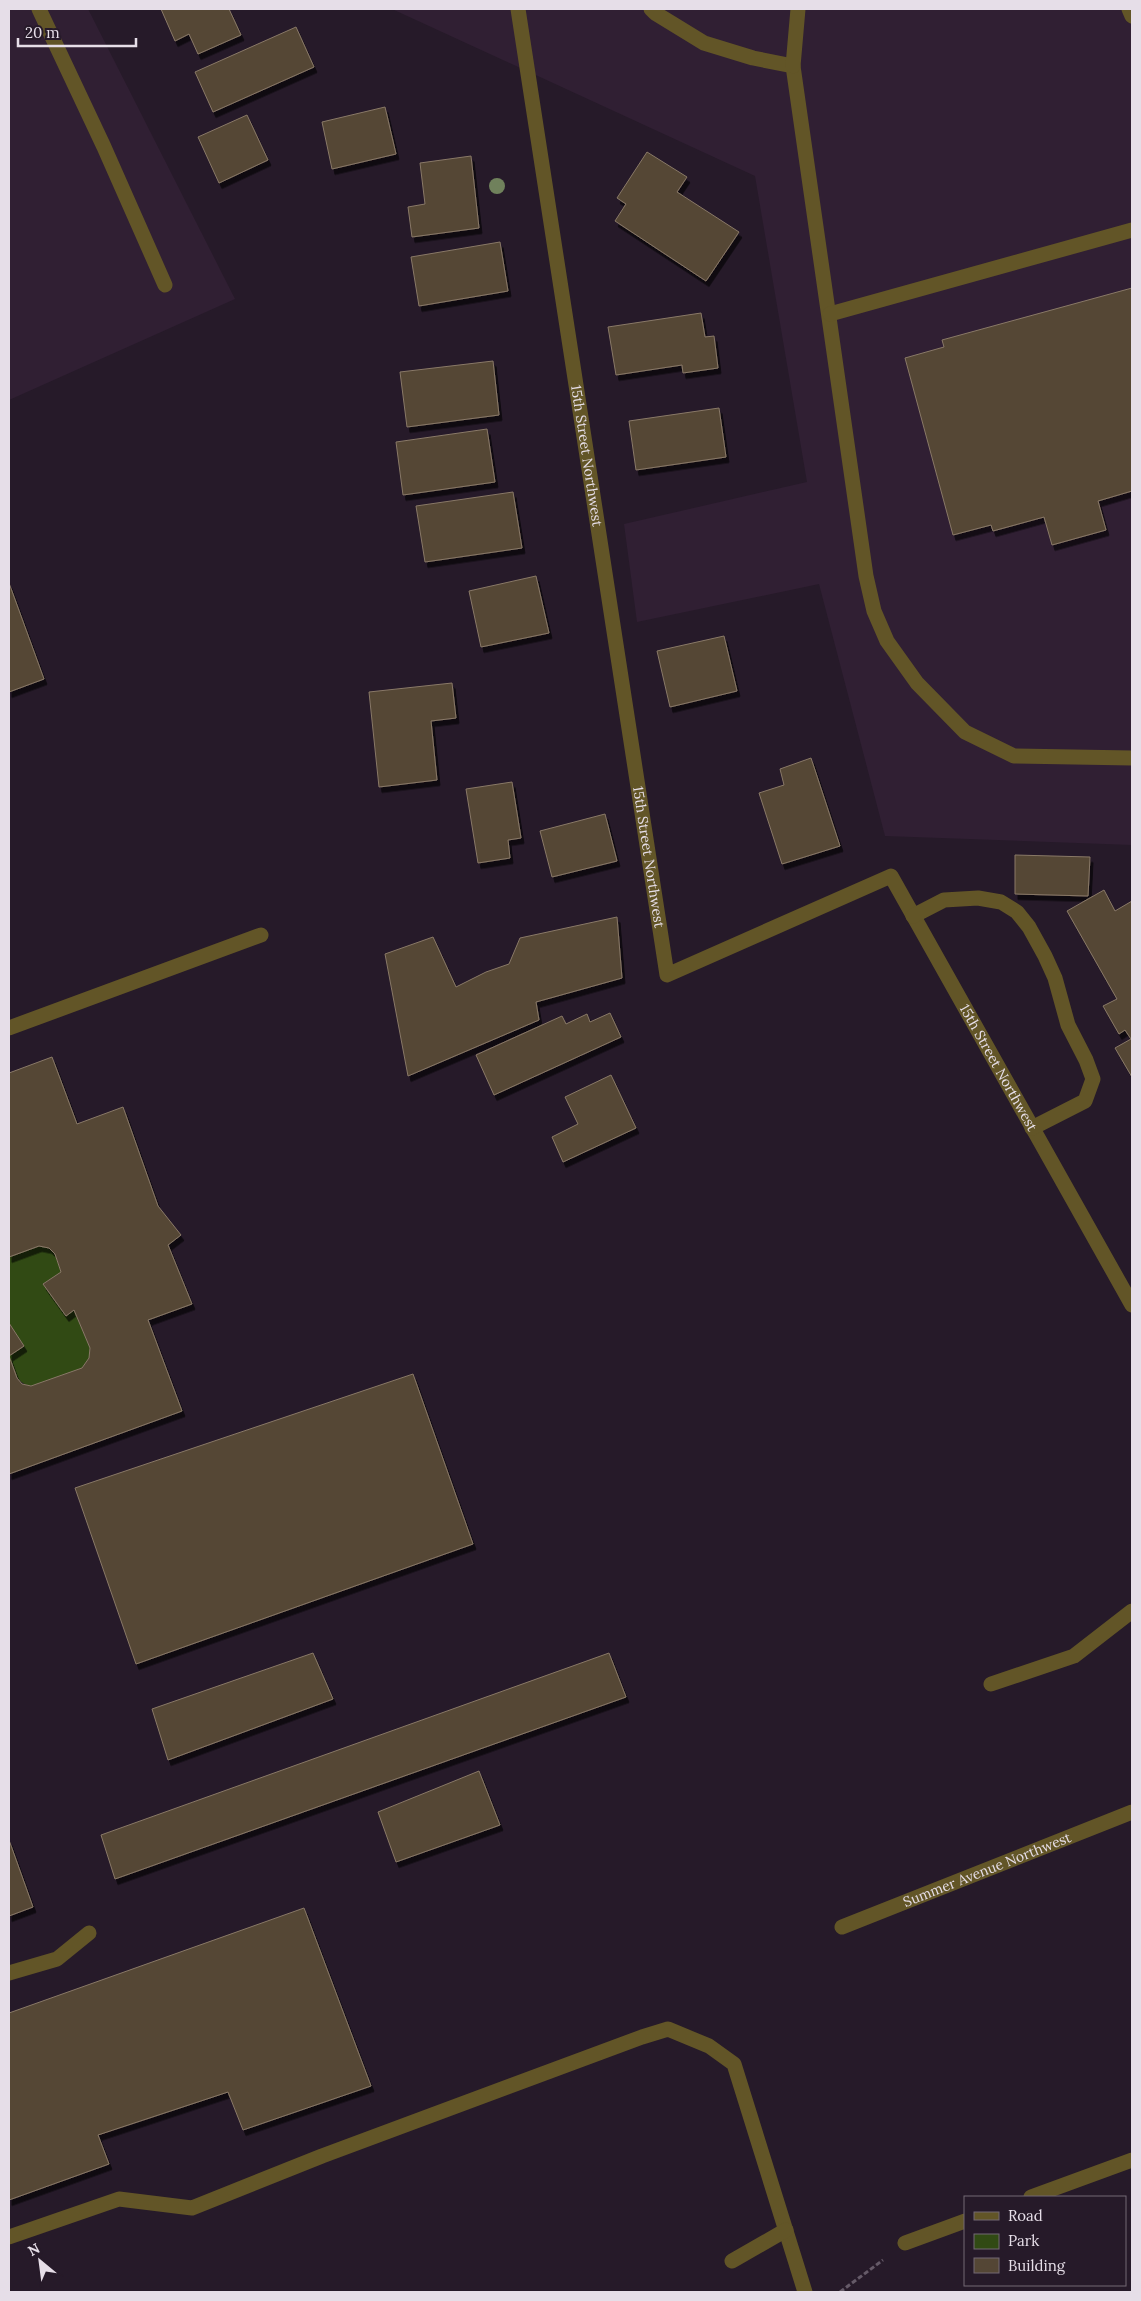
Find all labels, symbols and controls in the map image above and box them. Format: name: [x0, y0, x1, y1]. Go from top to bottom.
scale bar: [18, 15, 135, 47]
text: 20 m: [25, 23, 60, 42]
street label: 15th Street Northwest: [567, 384, 607, 528]
street label: 15th Street Northwest: [629, 785, 669, 930]
street label: 15th Street Northwest: [956, 1001, 1042, 1135]
street label: Summer Avenue Northwest: [900, 1828, 1074, 1911]
legend: [964, 2196, 1126, 2286]
text: Road: [1008, 2206, 1043, 2225]
text: Park: [1008, 2231, 1039, 2250]
north arrow: [15, 2236, 65, 2286]
text: N: [25, 2239, 43, 2260]
text: Building: [1008, 2256, 1066, 2275]

